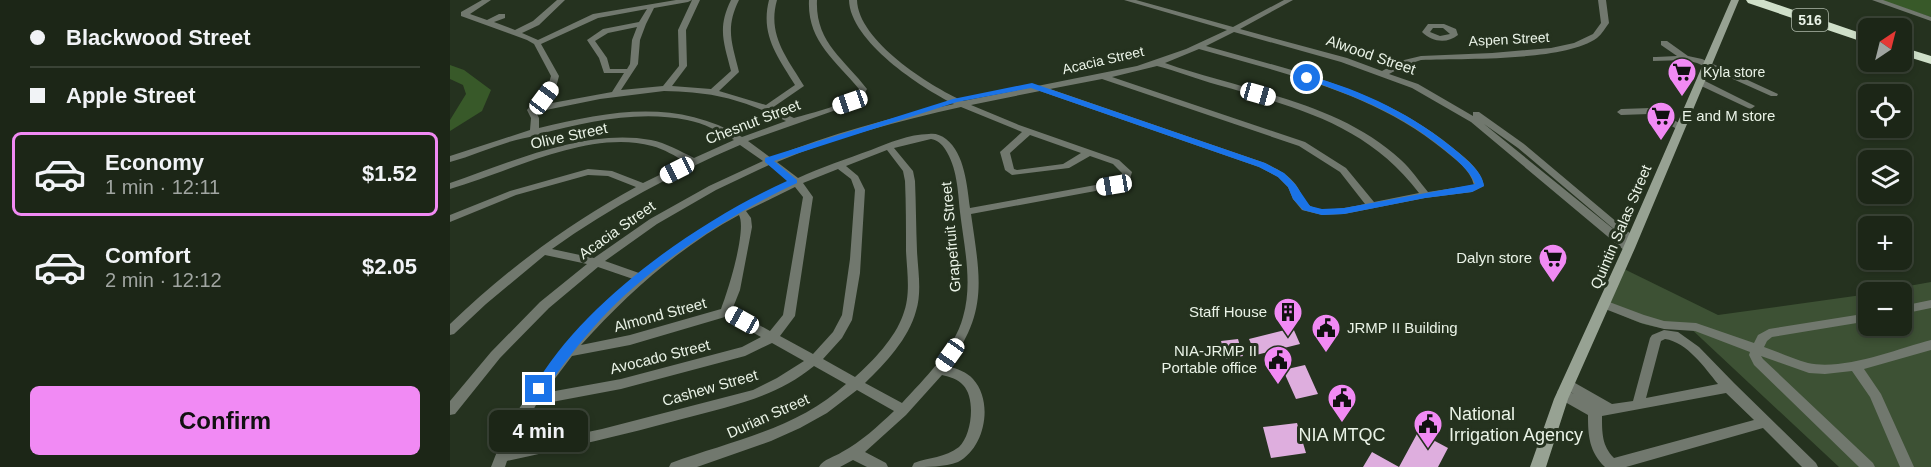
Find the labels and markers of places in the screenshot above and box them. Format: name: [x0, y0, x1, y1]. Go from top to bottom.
supermarket icon: Kyla store: [1666, 56, 1698, 98]
place label: Kyla store: [1703, 64, 1765, 80]
supermarket icon: E and M store: [1645, 100, 1677, 142]
place label: E and M store: [1682, 107, 1775, 124]
supermarket icon: Dalyn store: [1537, 242, 1569, 284]
place label: Dalyn store: [1456, 249, 1532, 266]
building icon: Staff House: [1272, 296, 1304, 338]
place label: Staff House: [1189, 303, 1267, 320]
public building icon: JRMP II Building: [1310, 312, 1342, 354]
place label: JRMP II Building: [1347, 319, 1458, 336]
place label: NIA-JRMP II Portable office: [1161, 342, 1257, 376]
public building icon: NIA-JRMP II Portable office: [1262, 344, 1294, 386]
public building icon: NIA MTQC: [1326, 382, 1358, 424]
place label: National Irrigation Agency: [1449, 404, 1583, 445]
public building icon: National Irrigation Agency: [1412, 408, 1444, 450]
place label: NIA MTQC: [1298, 425, 1386, 445]

